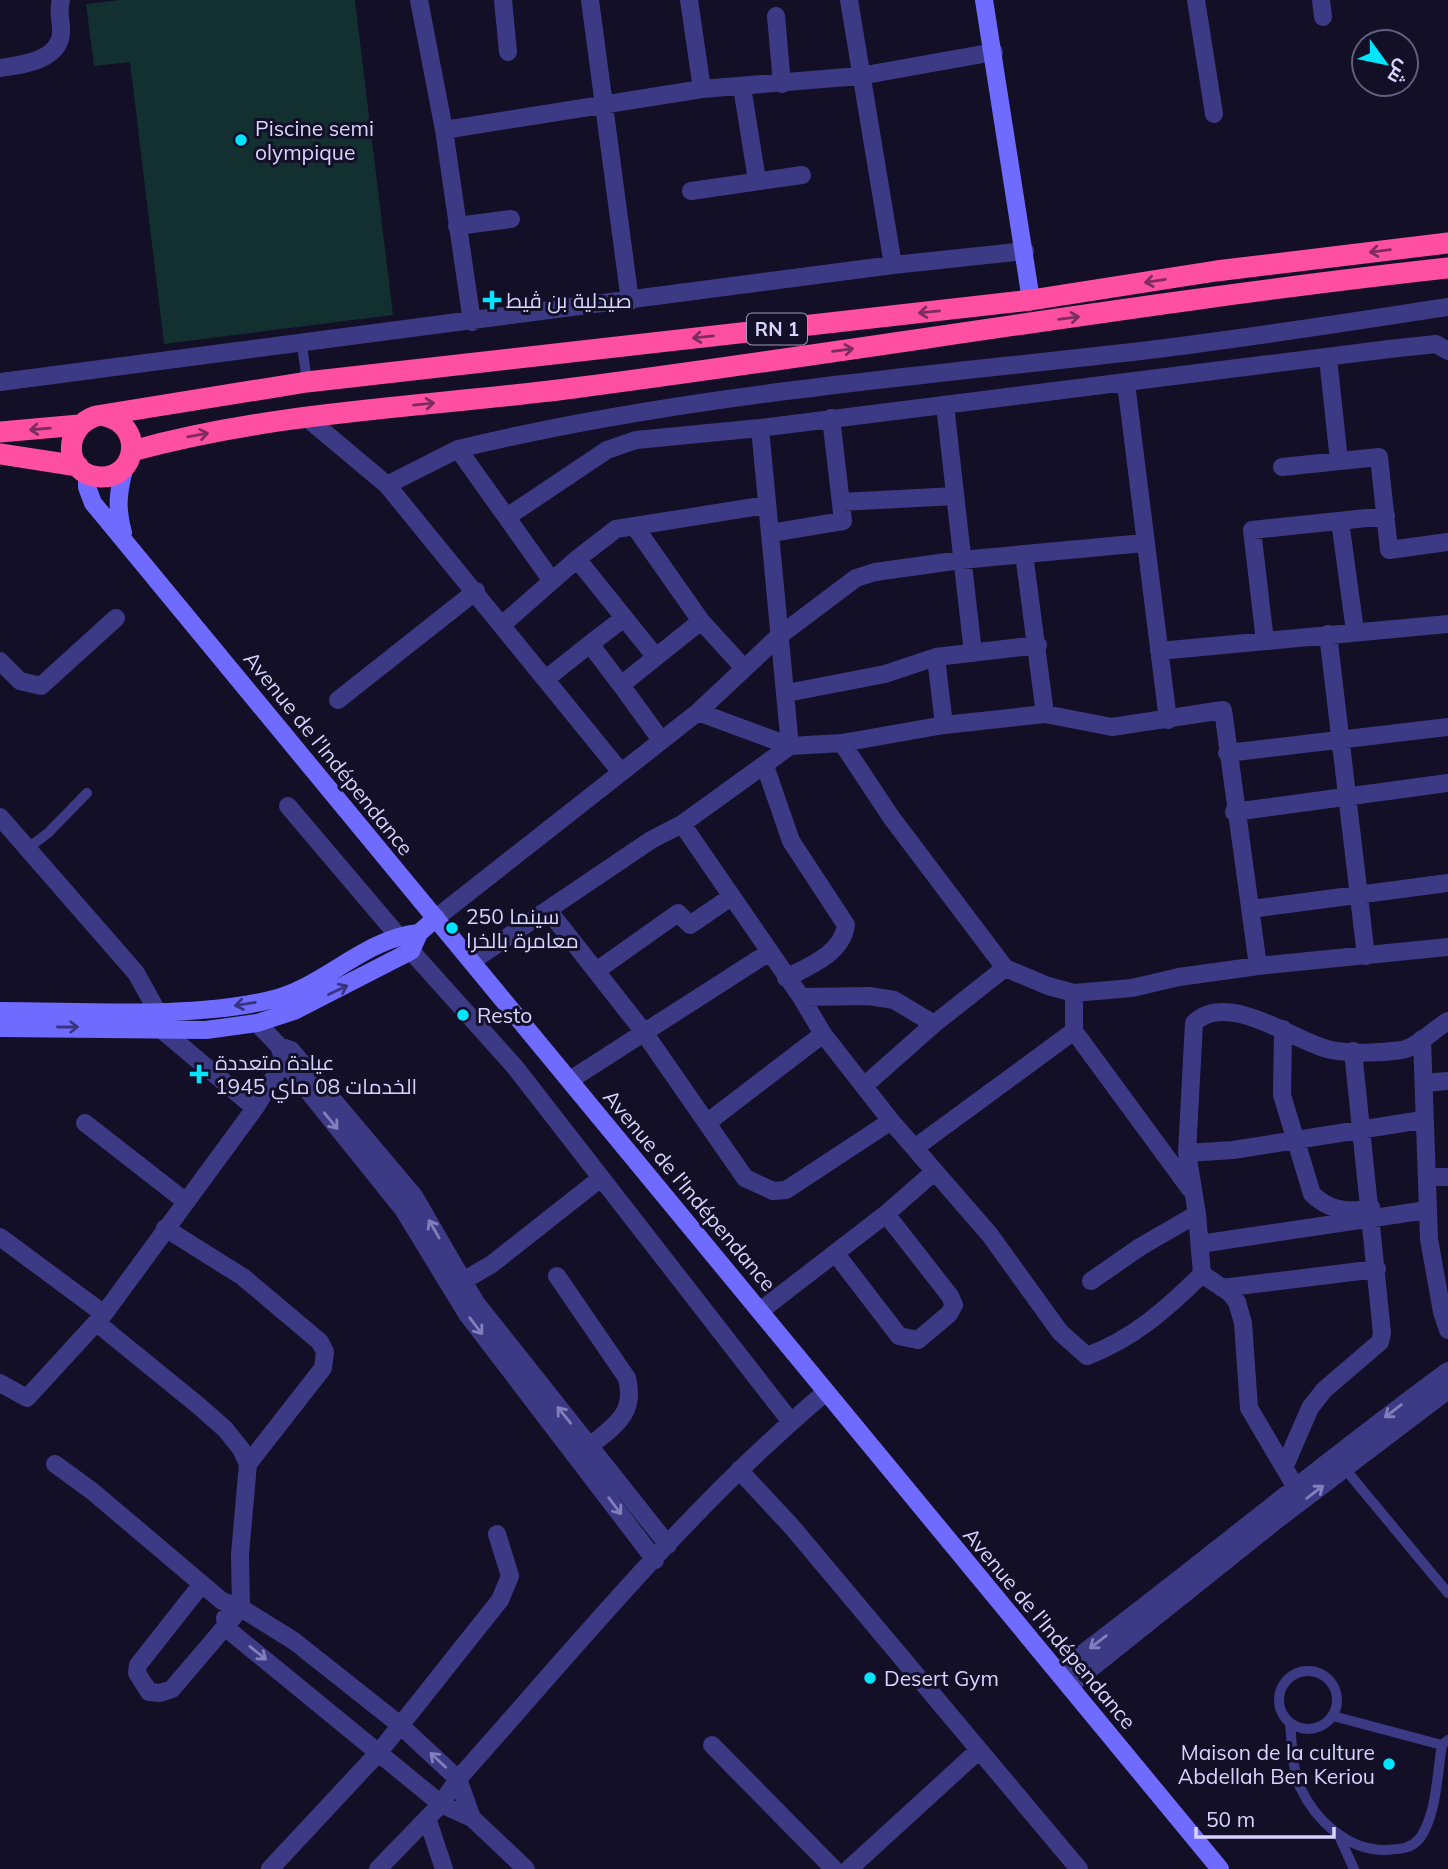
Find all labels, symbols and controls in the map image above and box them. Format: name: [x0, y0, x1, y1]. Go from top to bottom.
north arrow: [1350, 28, 1420, 98]
text: ش: [1383, 55, 1416, 89]
place label: Piscine semi olympique: [255, 115, 374, 165]
marker: Piscine semi olympique: [233, 132, 249, 148]
one-way arrow: [1369, 245, 1392, 258]
one-way arrow: [1144, 275, 1167, 288]
place label: صيدلية بن ڤيط: [506, 287, 632, 314]
marker: صيدلية بن ڤيط: [484, 292, 500, 308]
one-way arrow: [919, 305, 941, 318]
one-way arrow: [1057, 311, 1080, 324]
road number: RN 1: [747, 314, 807, 344]
one-way arrow: [692, 331, 715, 344]
one-way arrow: [832, 343, 854, 356]
one-way arrow: [412, 398, 434, 411]
one-way arrow: [29, 422, 51, 435]
one-way arrow: [186, 428, 209, 441]
street label: Avenue de l'Indépendance: [239, 646, 419, 860]
place label: سينما 250 معامرة بالخرا: [466, 903, 579, 953]
marker: سينما 250 معامرة بالخرا: [444, 920, 460, 936]
one-way arrow: [327, 983, 348, 996]
one-way arrow: [234, 998, 257, 1011]
place label: Resto: [477, 1002, 532, 1028]
marker: Resto: [455, 1007, 471, 1023]
one-way arrow: [56, 1020, 79, 1034]
place label: عيادة متعددة الخدمات 08 ماي 1945: [215, 1049, 417, 1103]
marker: عيادة متعددة الخدمات 08 ماي 1945: [189, 1064, 209, 1084]
street label: Avenue de l'Indépendance: [598, 1084, 782, 1296]
one-way arrow: [323, 1112, 339, 1130]
one-way arrow: [427, 1219, 441, 1239]
one-way arrow: [468, 1317, 483, 1335]
one-way arrow: [1384, 1404, 1403, 1419]
one-way arrow: [556, 1406, 572, 1424]
one-way arrow: [1305, 1484, 1324, 1499]
one-way arrow: [607, 1497, 622, 1516]
street label: Avenue de l'Indépendance: [958, 1522, 1142, 1734]
one-way arrow: [1089, 1634, 1108, 1649]
one-way arrow: [249, 1646, 267, 1661]
place label: Desert Gym: [884, 1665, 999, 1691]
marker: Desert Gym: [862, 1670, 878, 1686]
place label: Maison de la culture Abdellah Ben Keriou: [1178, 1739, 1375, 1789]
one-way arrow: [430, 1752, 447, 1769]
marker: Maison de la culture Abdellah Ben Keriou: [1381, 1756, 1397, 1772]
scale bar: [1196, 1796, 1334, 1840]
text: 50 m: [1206, 1806, 1255, 1832]

